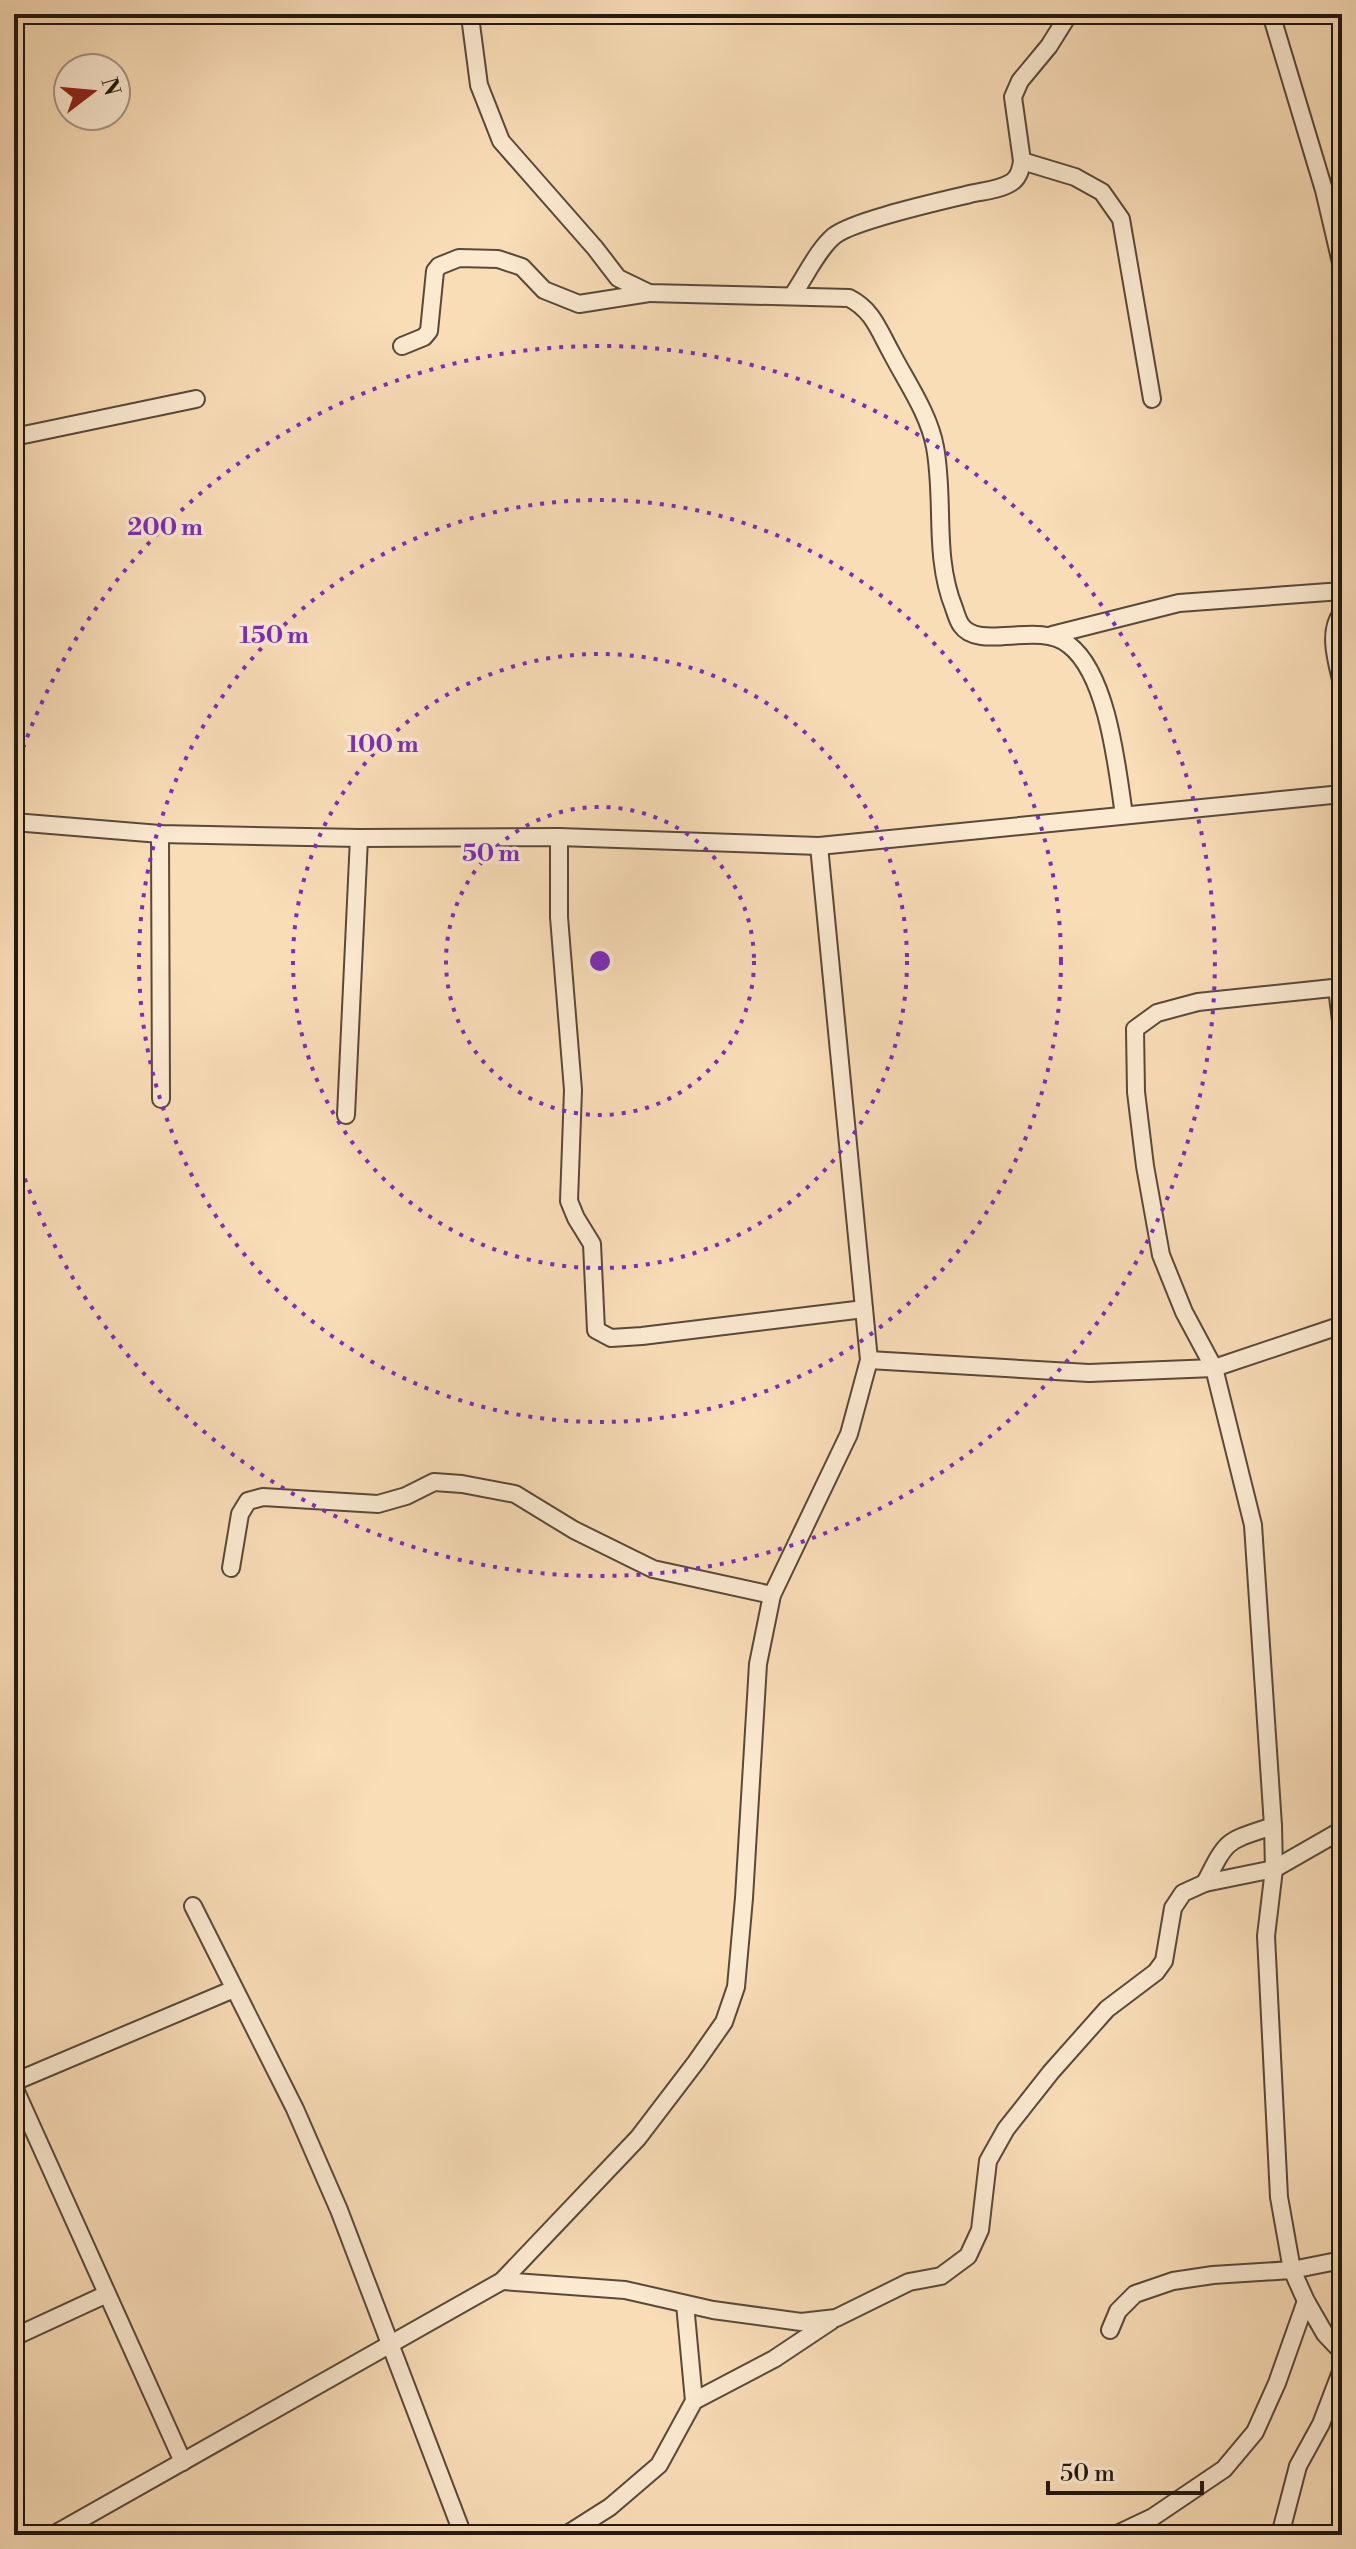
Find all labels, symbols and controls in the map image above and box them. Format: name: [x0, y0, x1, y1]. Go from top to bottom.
north arrow: [52, 52, 132, 132]
text: N: [94, 75, 125, 100]
text: 200 m: [127, 513, 203, 543]
text: 150 m: [239, 621, 309, 651]
text: 100 m: [347, 730, 419, 760]
text: 50 m: [462, 839, 520, 869]
centre of rings: [586, 947, 614, 975]
scale bar: [1048, 2445, 1202, 2495]
text: 50 m: [1060, 2459, 1115, 2489]

